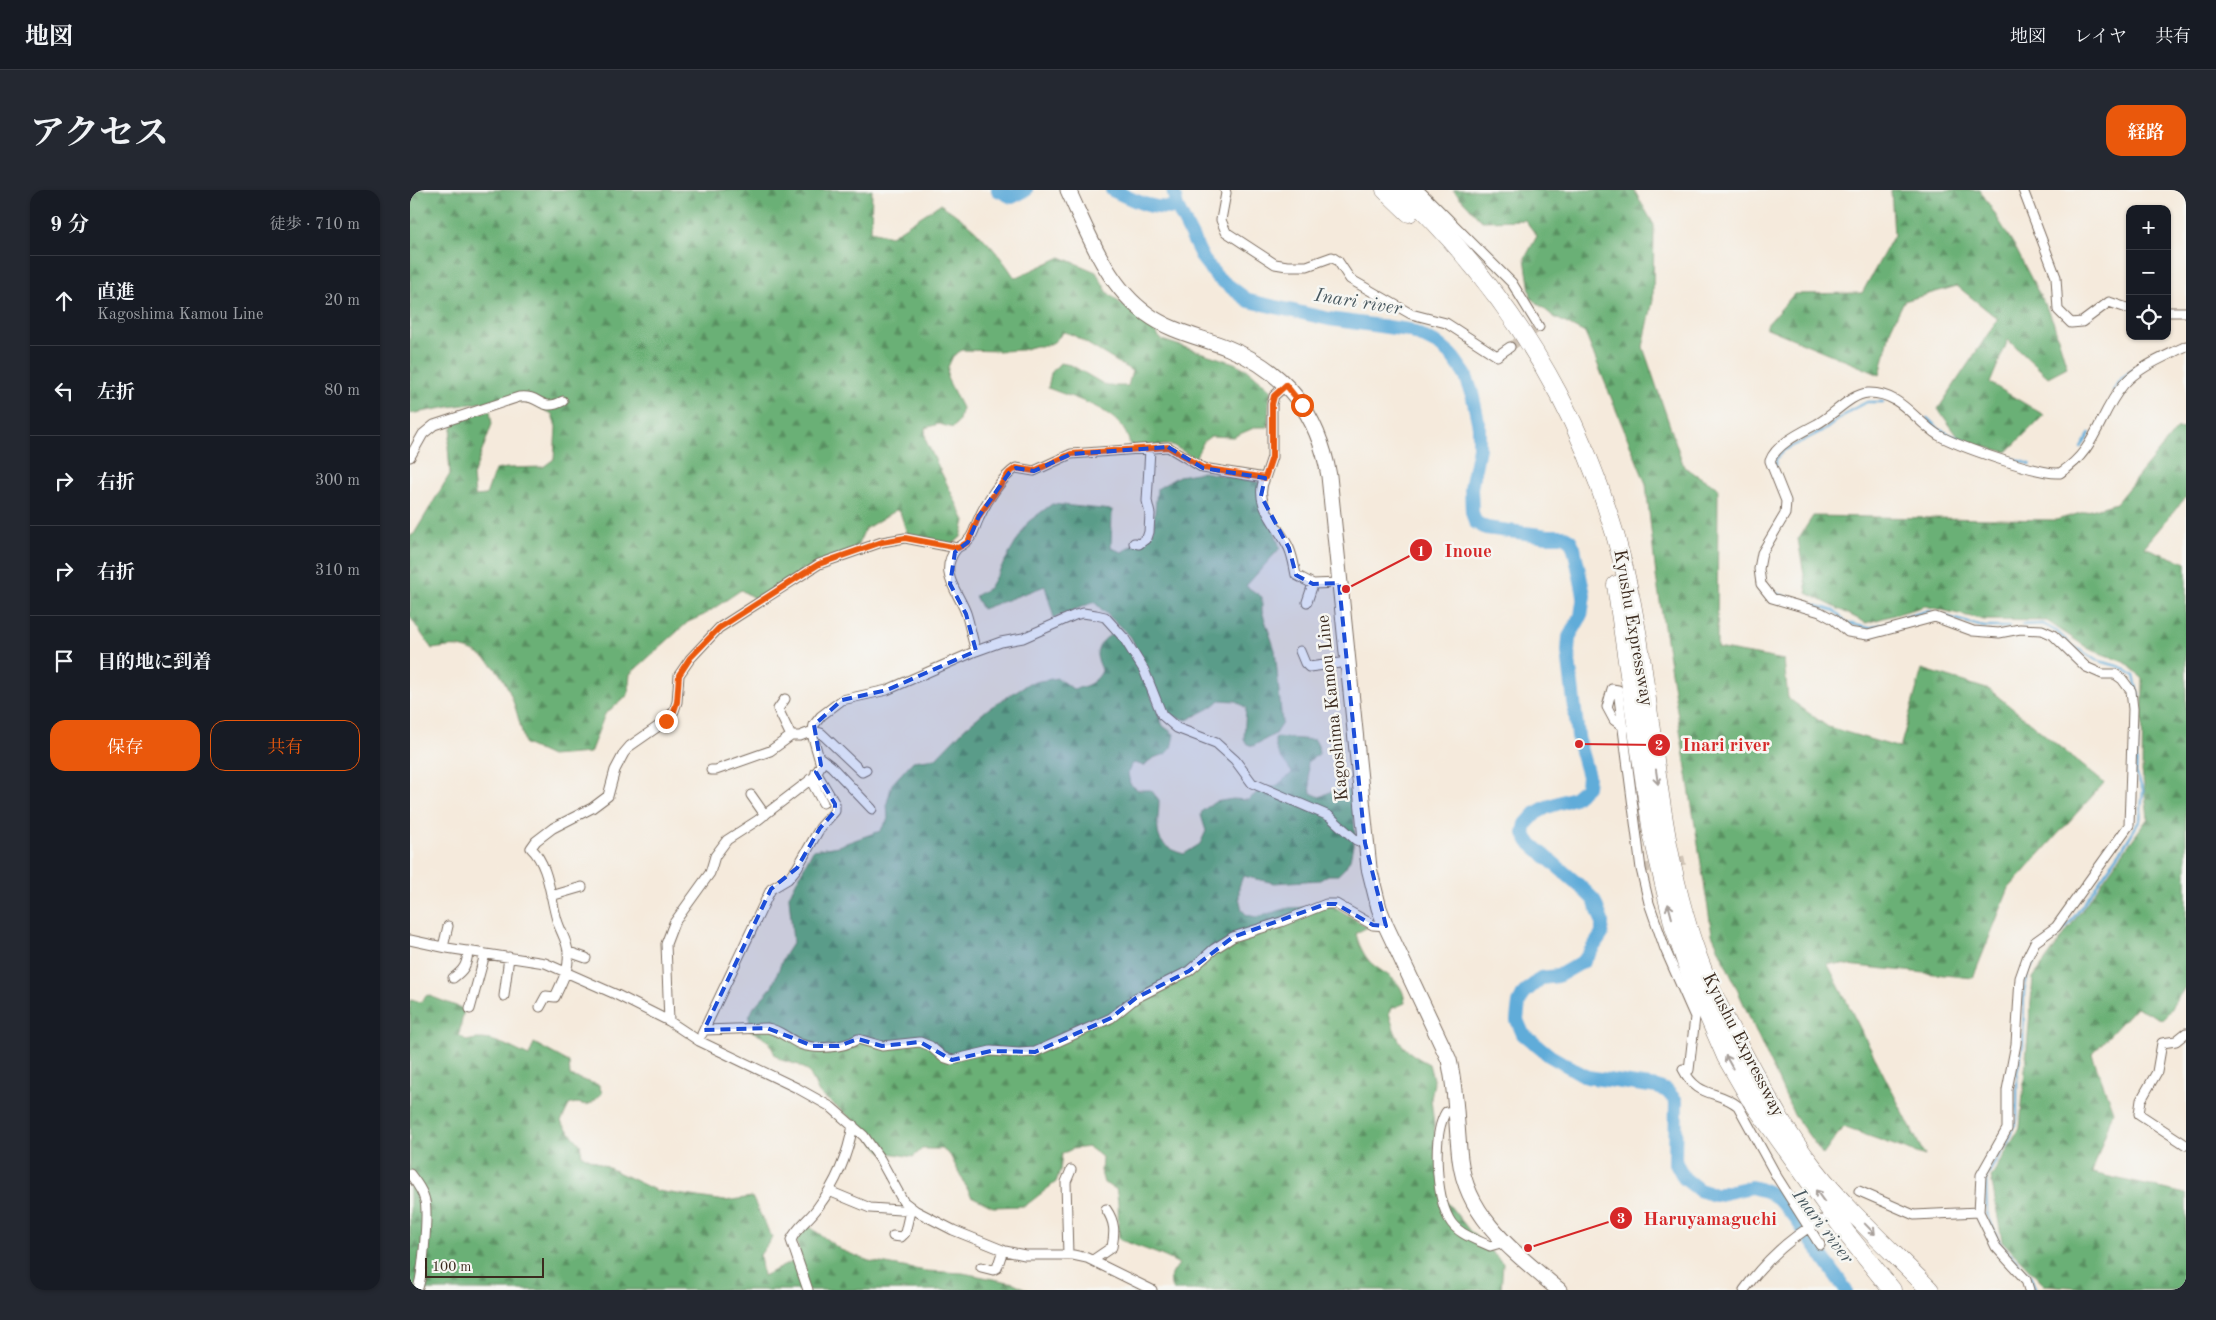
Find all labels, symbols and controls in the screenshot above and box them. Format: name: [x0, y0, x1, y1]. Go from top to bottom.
text: 地図: [25, 26, 73, 50]
text: 地図: [2010, 28, 2046, 46]
text: レイヤ: [2074, 28, 2127, 46]
text: 共有: [2155, 28, 2191, 46]
button: 経路: [2106, 105, 2186, 156]
text: アクセス: [30, 117, 169, 152]
map controls: [2126, 205, 2171, 340]
button: +: [2126, 205, 2171, 250]
text: 9 分: [50, 215, 89, 236]
text: 徒歩 · 710 m: [270, 217, 360, 233]
button: −: [2126, 250, 2171, 295]
text: 直進: [97, 284, 135, 303]
icon: ahead: [50, 287, 78, 315]
water label: Inari river: [1312, 287, 1404, 319]
text: 20 m: [324, 293, 360, 309]
button: locate: [2126, 295, 2171, 340]
text: Kagoshima Kamou Line: [97, 307, 263, 323]
icon: left: [50, 377, 78, 405]
text: 80 m: [324, 383, 360, 399]
text: 左折: [97, 384, 135, 403]
route start: [1291, 394, 1314, 417]
icon: right: [50, 467, 78, 495]
text: 300 m: [315, 473, 360, 489]
text: 右折: [97, 474, 135, 493]
callout: Inoue: [1409, 533, 1501, 567]
text: Inoue: [1444, 543, 1492, 562]
text: 1: [1417, 545, 1425, 560]
street label: Kyushu Expressway: [1610, 548, 1656, 708]
icon: right: [50, 557, 78, 585]
text: 310 m: [315, 563, 360, 579]
text: 右折: [97, 564, 135, 583]
street label: Kagoshima Kamou Line: [1314, 614, 1352, 802]
icon: arrive: [50, 647, 78, 675]
text: 目的地に到着: [97, 654, 211, 673]
route end: [655, 710, 678, 733]
button: 保存: [50, 720, 200, 771]
button: 共有: [210, 720, 360, 771]
callout: Inari river: [1647, 728, 1779, 762]
text: Inari river: [1682, 737, 1770, 756]
text: 2: [1655, 739, 1663, 754]
one-way arrow: [1652, 768, 1662, 784]
one-way arrow: [1664, 903, 1674, 919]
street label: Kyushu Expressway: [1699, 970, 1787, 1120]
one-way arrow: [1724, 1054, 1734, 1069]
water label: Inari river: [1787, 1185, 1857, 1268]
one-way arrow: [1815, 1189, 1825, 1203]
callout: Haruyamaguchi: [1608, 1201, 1787, 1235]
text: Haruyamaguchi: [1643, 1211, 1777, 1230]
text: 3: [1617, 1212, 1625, 1227]
one-way arrow: [1864, 1222, 1876, 1235]
scale bar: [425, 1255, 544, 1278]
text: 100 m: [432, 1260, 471, 1274]

